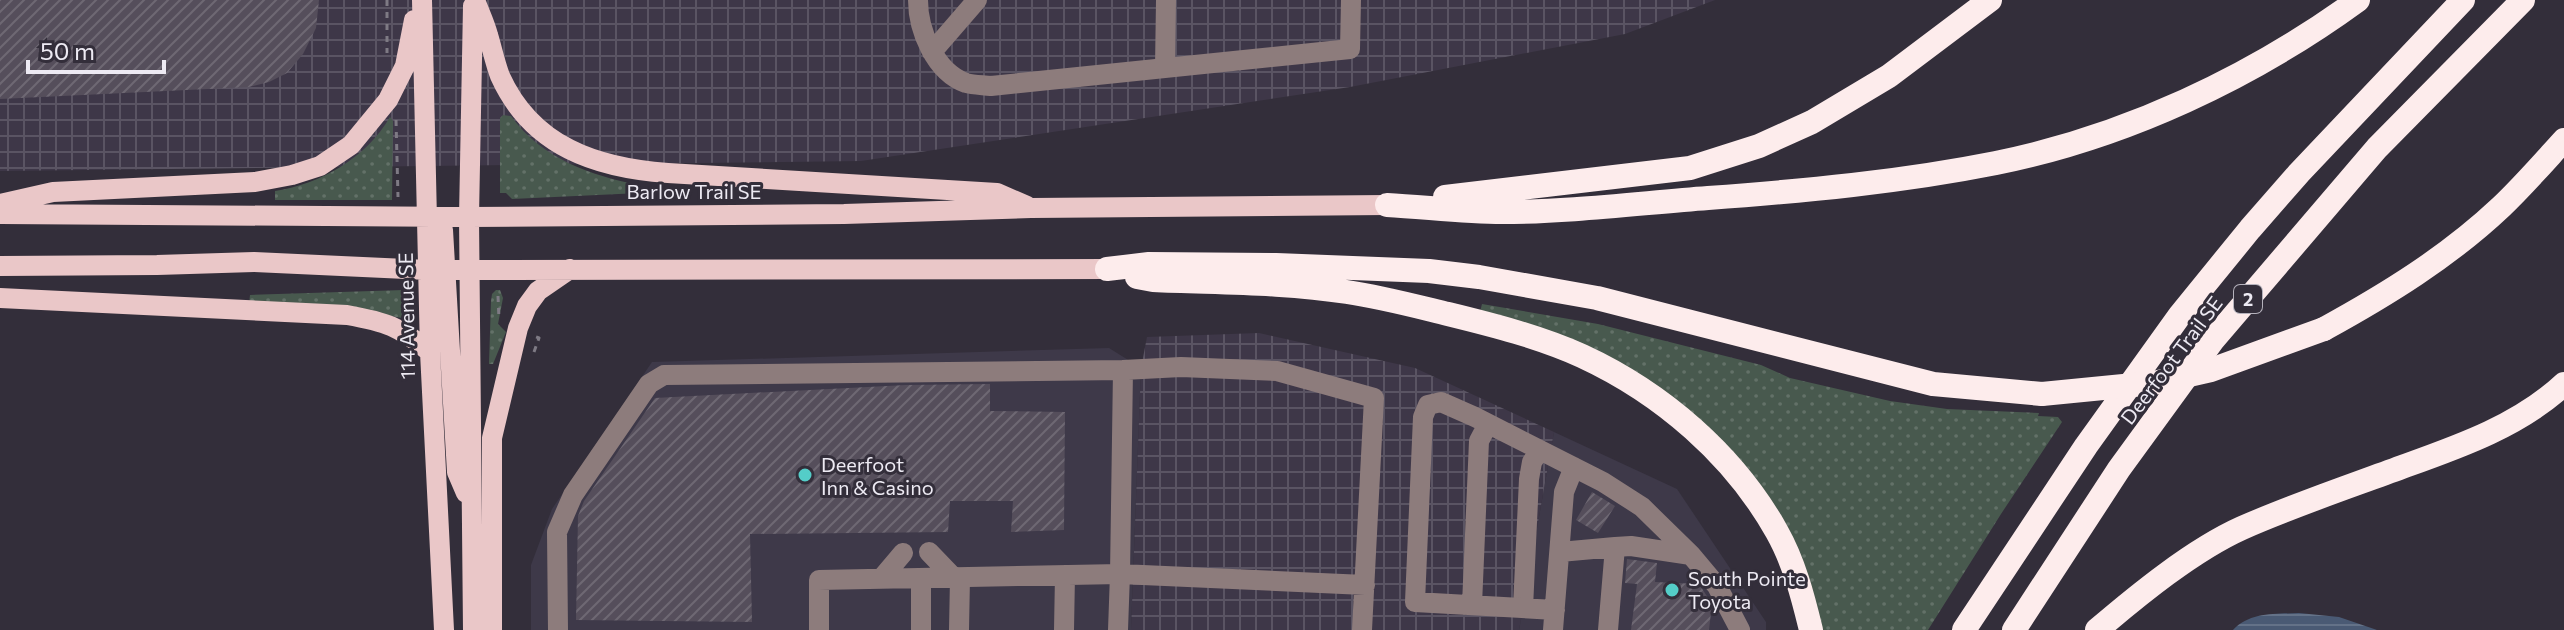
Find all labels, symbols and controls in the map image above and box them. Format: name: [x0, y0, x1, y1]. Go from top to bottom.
scale bar: [28, 24, 164, 74]
text: 50 m: [40, 36, 95, 65]
street label: Barlow Trail SE: [627, 179, 761, 203]
street label: 114 Avenue SE: [393, 252, 419, 380]
road number: 2: [2234, 285, 2262, 313]
street label: Deerfoot Trail SE: [2115, 291, 2227, 429]
place label: Deerfoot Inn & Casino: [821, 452, 934, 499]
marker: Deerfoot Inn & Casino: [796, 466, 814, 484]
place label: South Pointe Toyota: [1688, 566, 1806, 613]
marker: South Pointe Toyota: [1663, 581, 1681, 599]

